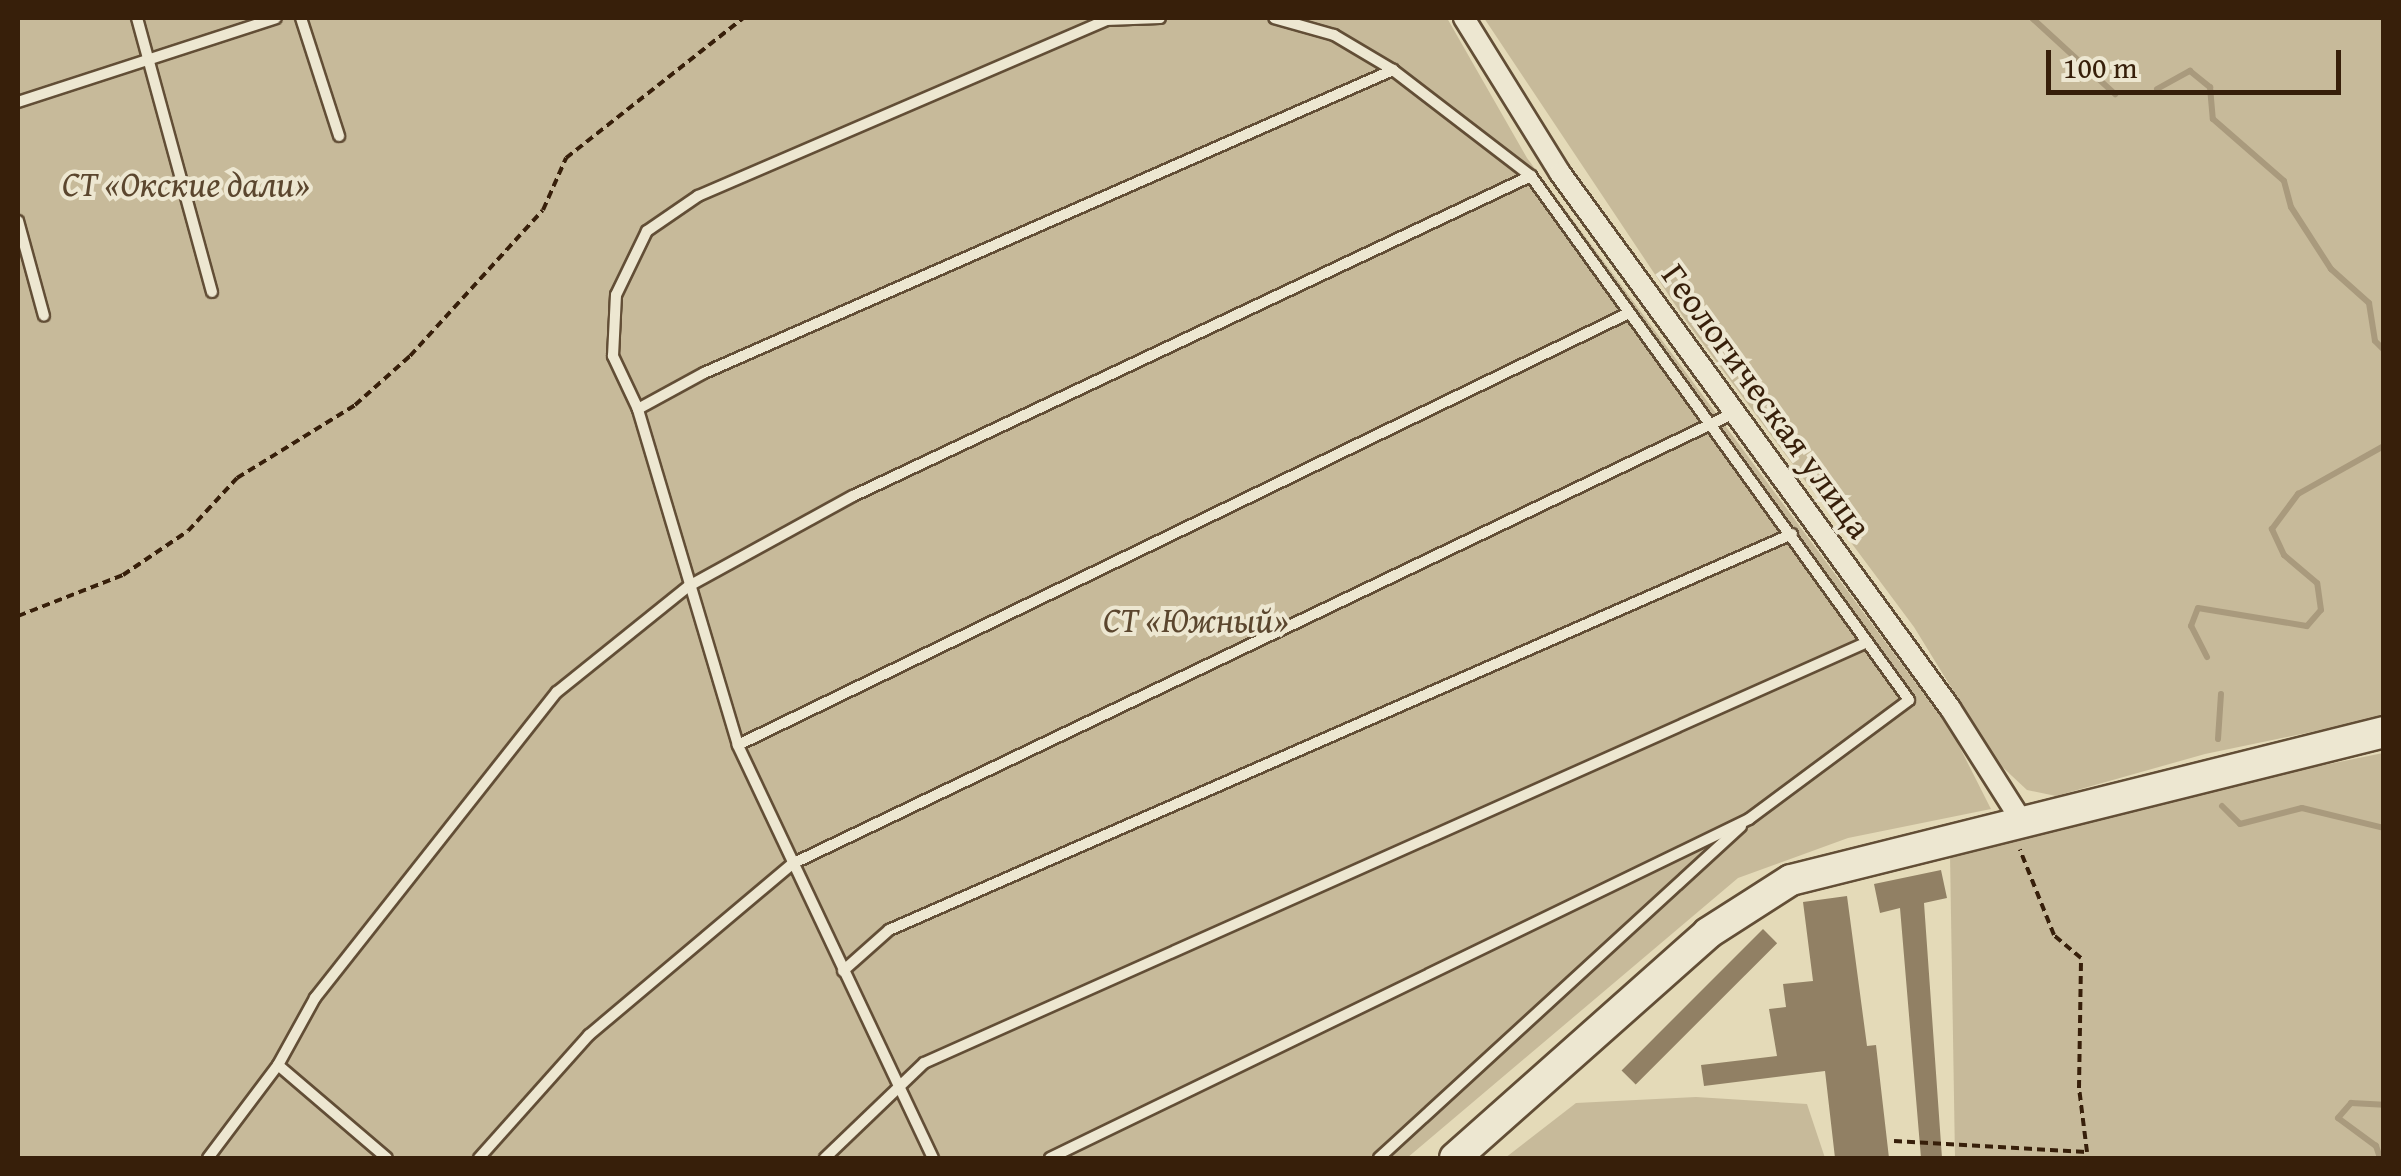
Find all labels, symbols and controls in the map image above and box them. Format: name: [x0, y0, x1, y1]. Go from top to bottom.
scale bar: [2051, 30, 2346, 92]
text: 100 m: [2063, 45, 2137, 89]
park label: СТ «Окские дали»: [62, 163, 310, 205]
street label: Геологическая улица: [1653, 255, 1881, 547]
park label: СТ «Южный»: [1103, 599, 1289, 641]

